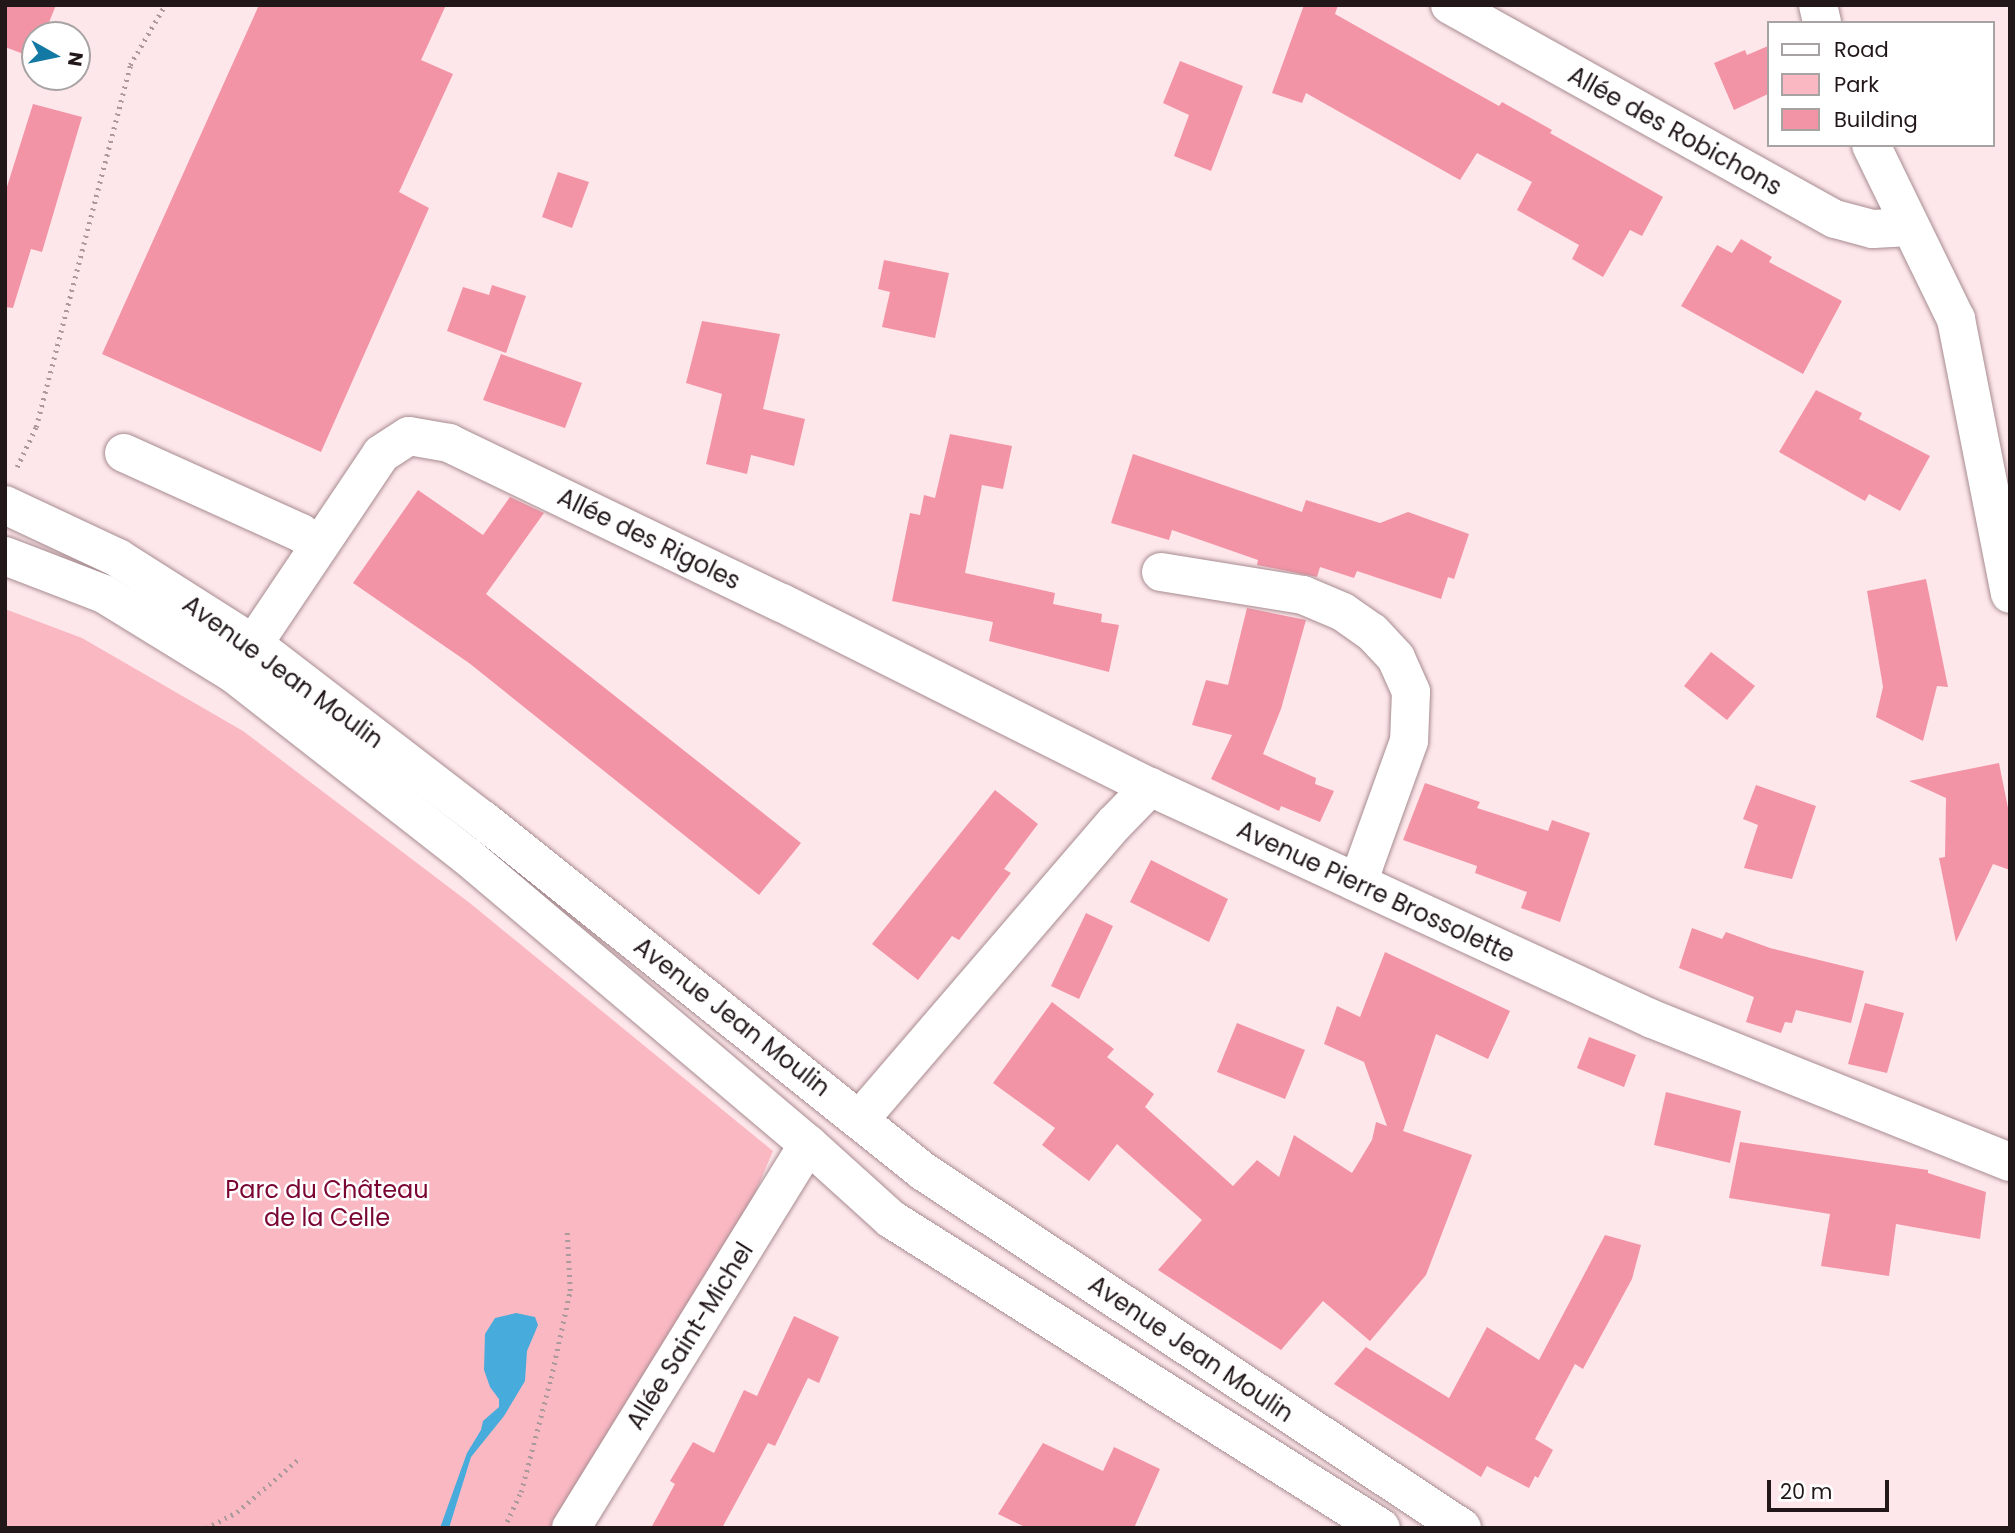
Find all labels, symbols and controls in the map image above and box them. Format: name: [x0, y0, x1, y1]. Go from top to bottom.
north arrow: [21, 21, 91, 91]
legend: [1766, 21, 1994, 147]
text: Road: [1834, 35, 1889, 64]
text: N: [61, 50, 90, 68]
street label: Allée des Robichons: [1563, 60, 1787, 202]
text: Park: [1834, 70, 1879, 99]
text: Building: [1834, 105, 1918, 134]
street label: Allée des Rigoles: [553, 482, 745, 596]
street label: Avenue Jean Moulin: [177, 590, 389, 754]
street label: Avenue Pierre Brossolette: [1233, 815, 1519, 969]
street label: Avenue Jean Moulin: [628, 932, 836, 1102]
park label: Parc du Château de la Celle: [225, 1176, 429, 1232]
street label: Allée Saint-Michel: [621, 1237, 759, 1435]
street label: Avenue Jean Moulin: [1083, 1270, 1299, 1428]
scale bar: [1770, 1466, 1892, 1510]
text: 20 m: [1780, 1477, 1833, 1506]

